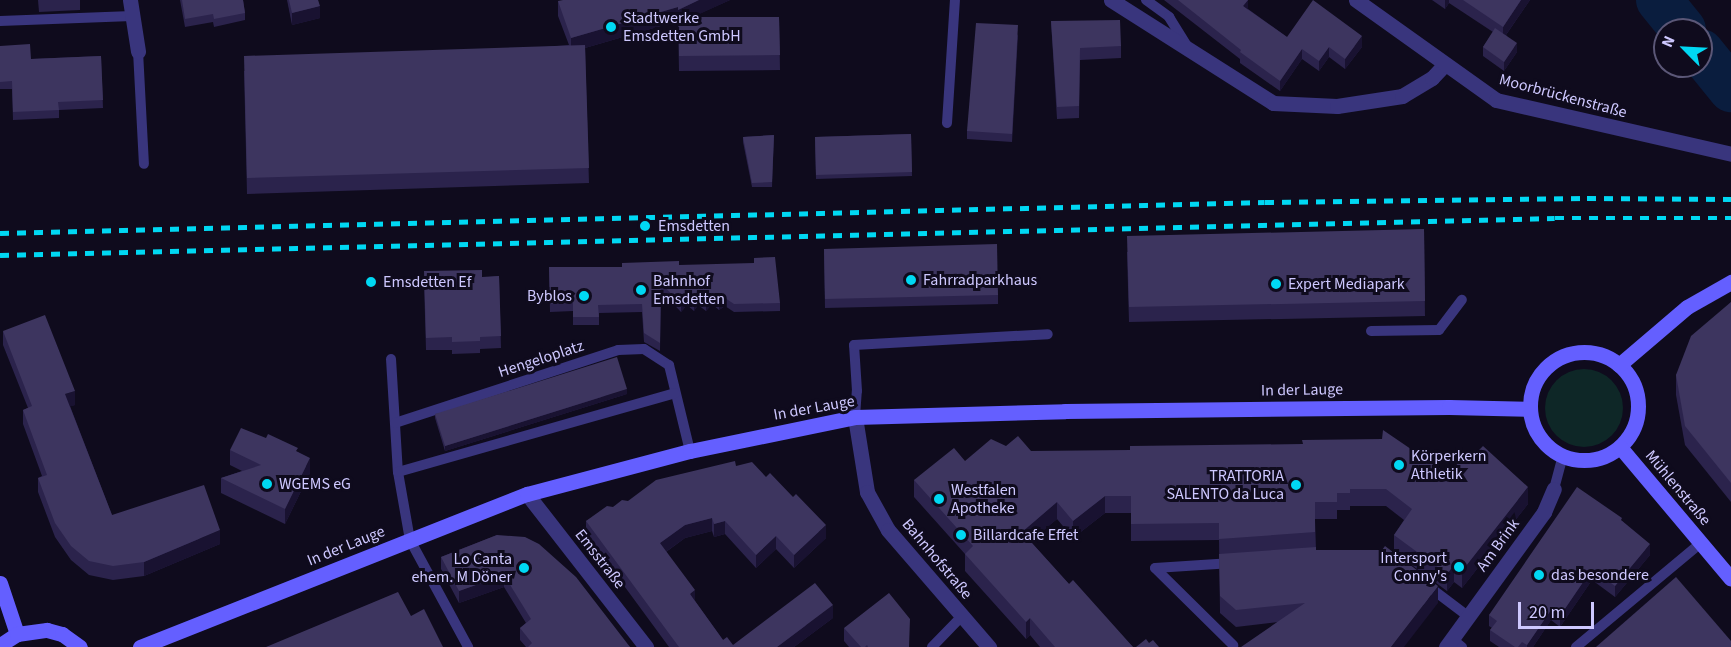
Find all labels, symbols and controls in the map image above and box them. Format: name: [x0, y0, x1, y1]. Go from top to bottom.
place label: Stadtwerke Emsdetten GmbH: [623, 8, 741, 46]
north arrow: [1653, 18, 1713, 78]
marker: Stadtwerke Emsdetten GmbH: [604, 20, 618, 34]
text: N: [1656, 32, 1681, 51]
street label: Moorbrückenstraße: [1497, 70, 1629, 122]
place label: Emsdetten: [658, 216, 730, 236]
marker: Emsdetten: [636, 217, 654, 235]
place label: Fahrradparkhaus: [923, 270, 1037, 290]
place label: Bahnhof Emsdetten: [653, 271, 725, 309]
place label: Emsdetten Ef: [383, 272, 471, 292]
marker: Fahrradparkhaus: [904, 273, 918, 287]
place label: Expert Mediapark: [1288, 274, 1405, 294]
marker: Emsdetten Ef: [364, 275, 378, 289]
marker: Expert Mediapark: [1269, 277, 1283, 291]
marker: Bahnhof Emsdetten: [634, 283, 648, 297]
place label: Byblos: [527, 286, 572, 306]
marker: Byblos: [577, 289, 591, 303]
street label: Hengeloplatz: [496, 336, 586, 382]
street label: In der Lauge: [1261, 380, 1343, 400]
street label: In der Lauge: [772, 391, 856, 425]
place label: Körperkern Athletik: [1411, 446, 1487, 484]
street label: Mühlenstraße: [1641, 447, 1715, 529]
marker: Körperkern Athletik: [1392, 458, 1406, 472]
place label: TRATTORIA SALENTO da Luca: [1167, 466, 1284, 504]
place label: WGEMS eG: [279, 474, 351, 494]
marker: WGEMS eG: [260, 477, 274, 491]
marker: TRATTORIA SALENTO da Luca: [1289, 478, 1303, 492]
place label: Westfalen Apotheke: [951, 480, 1016, 518]
marker: Westfalen Apotheke: [932, 492, 946, 506]
street label: Bahnhofstraße: [898, 515, 976, 603]
street label: Am Brink: [1472, 515, 1524, 575]
street label: In der Lauge: [304, 522, 388, 570]
street label: Emsstraße: [571, 525, 629, 593]
place label: Billardcafe Effet: [973, 525, 1078, 545]
marker: Billardcafe Effet: [954, 528, 968, 542]
place label: Intersport Conny's: [1380, 548, 1447, 586]
place label: Lo Canta ehem. M Döner: [411, 549, 512, 587]
marker: Intersport Conny's: [1452, 560, 1466, 574]
marker: Lo Canta ehem. M Döner: [517, 561, 531, 575]
place label: das besondere: [1551, 565, 1649, 585]
marker: das besondere: [1532, 568, 1546, 582]
scale bar: [1521, 590, 1598, 628]
text: 20 m: [1529, 600, 1565, 625]

